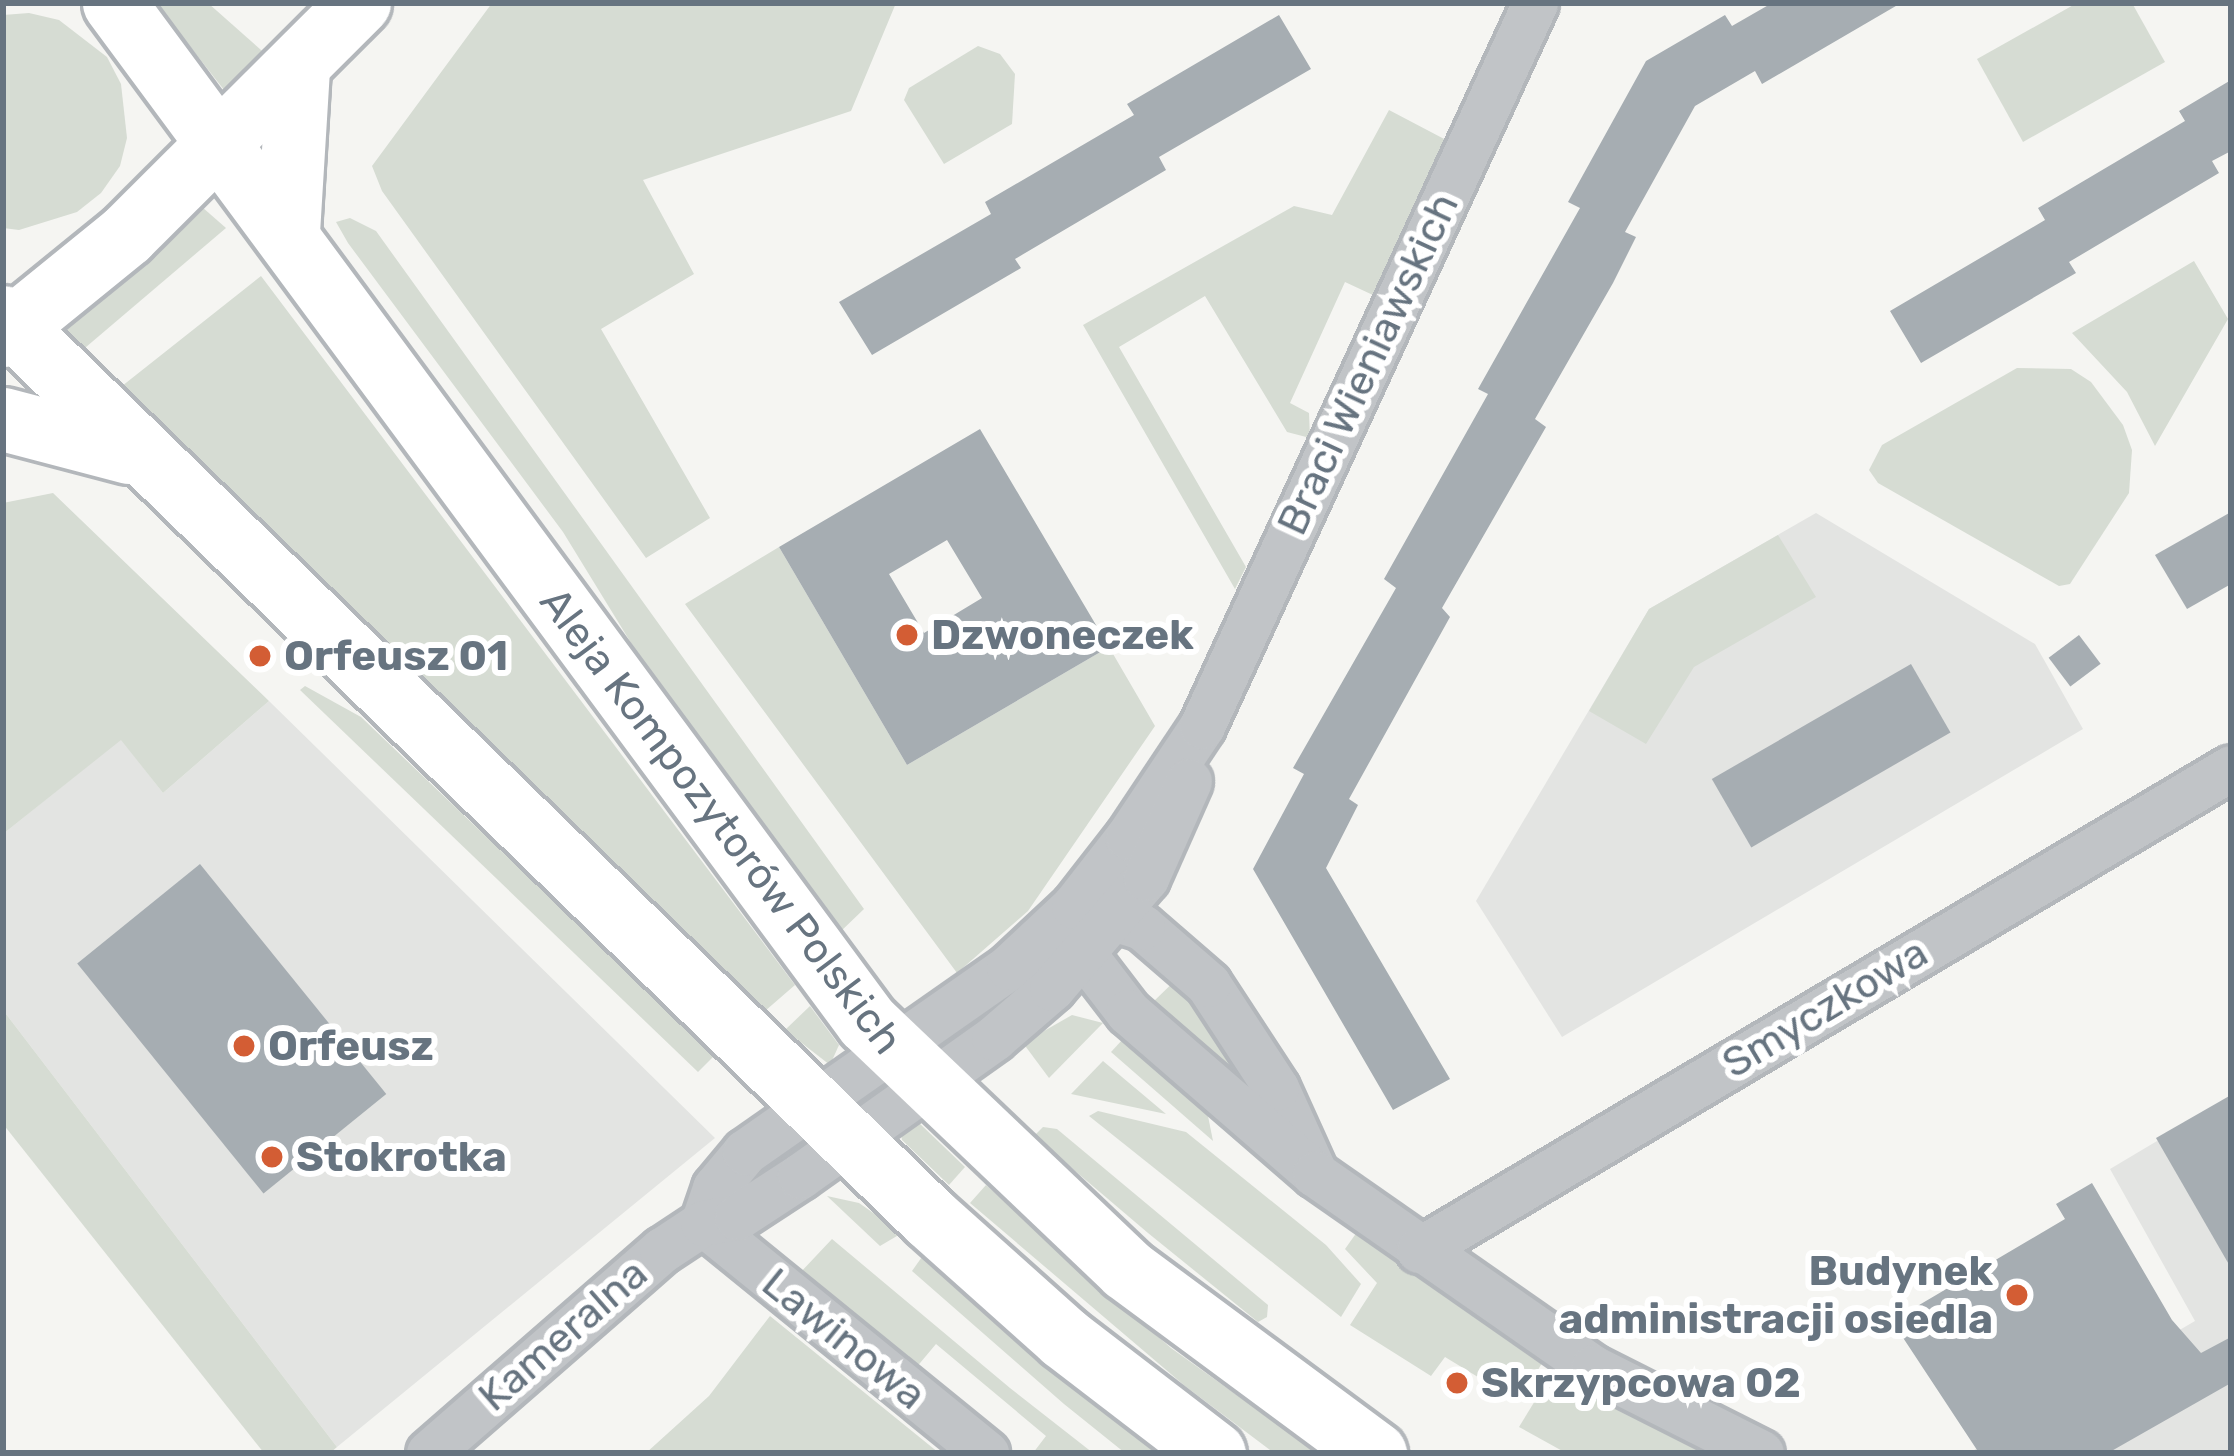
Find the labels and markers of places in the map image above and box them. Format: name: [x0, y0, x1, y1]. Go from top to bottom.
place label: Dzwoneczek: [931, 610, 1194, 660]
marker: Dzwoneczek: [894, 622, 920, 648]
place label: Orfeusz 01: [284, 631, 508, 681]
marker: Orfeusz 01: [247, 643, 273, 669]
place label: Orfeusz: [268, 1021, 434, 1071]
marker: Orfeusz: [231, 1033, 257, 1059]
place label: Stokrotka: [296, 1132, 507, 1182]
marker: Stokrotka: [259, 1144, 285, 1170]
place label: Budynek administracji osiedla: [1558, 1246, 1993, 1344]
marker: Budynek administracji osiedla: [2004, 1282, 2030, 1308]
place label: Skrzypcowa 02: [1481, 1358, 1801, 1408]
marker: Skrzypcowa 02: [1444, 1370, 1470, 1396]

